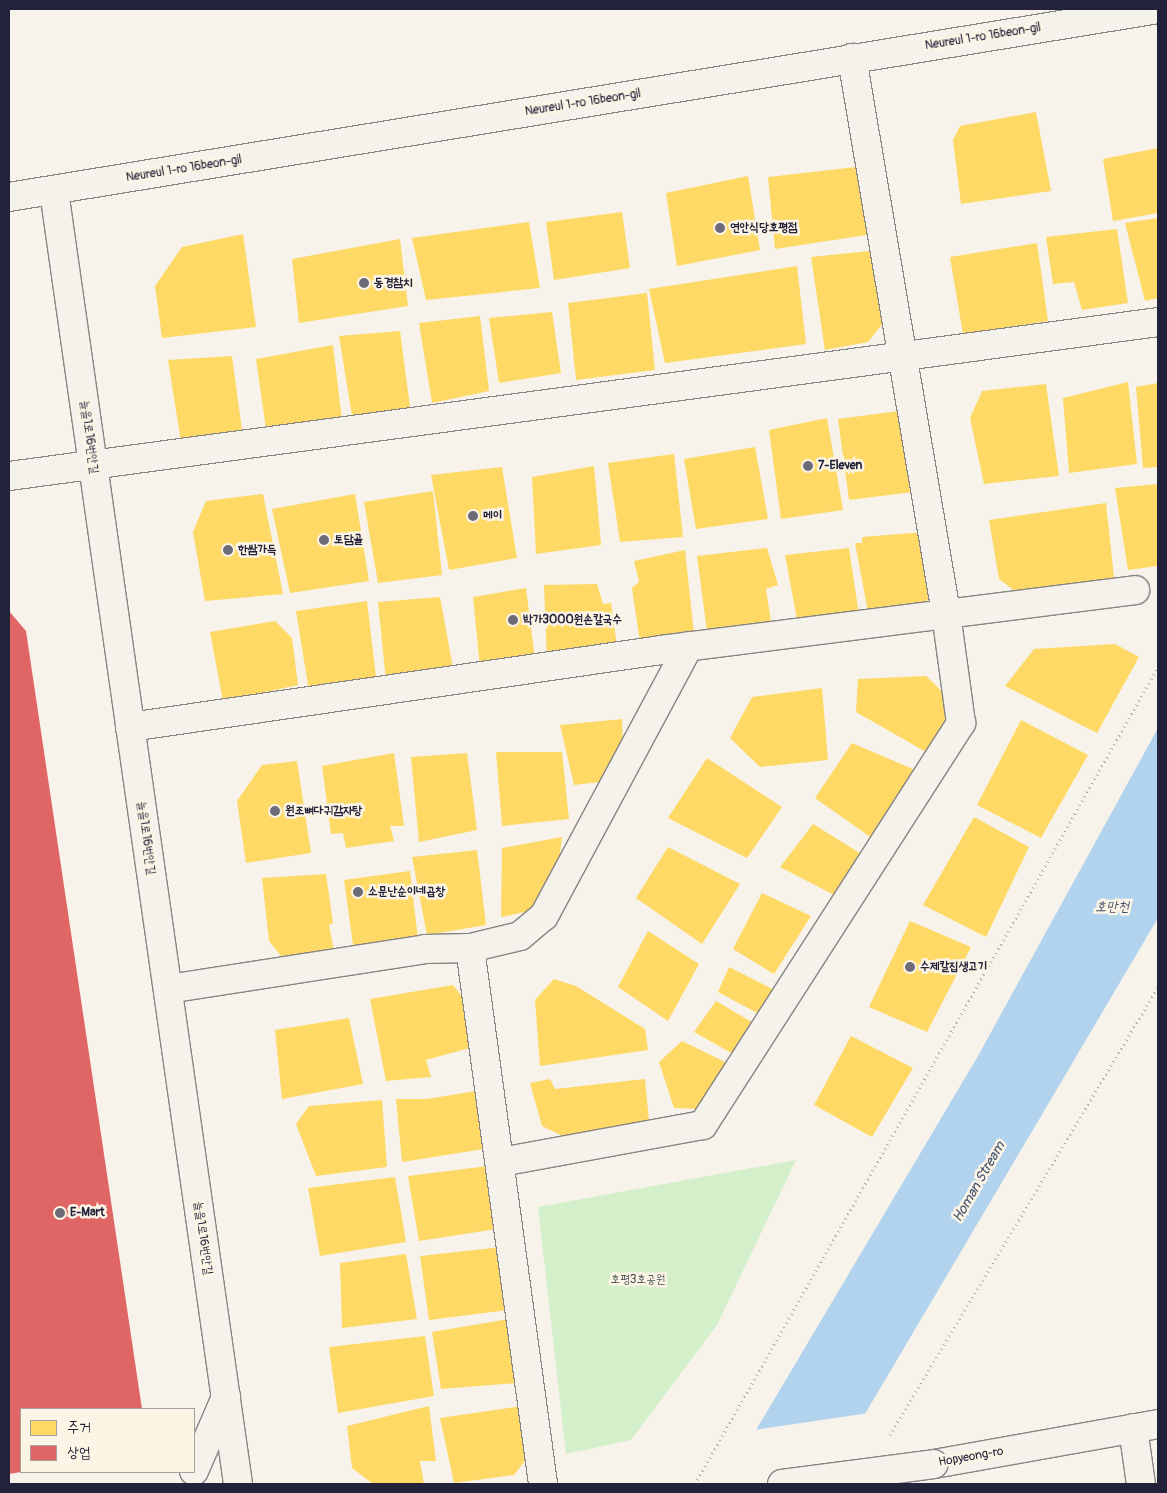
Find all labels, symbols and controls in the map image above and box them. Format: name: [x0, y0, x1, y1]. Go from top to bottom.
street label: Neureul 1-ro 16beon-gil: [924, 21, 1042, 53]
street label: Neureul 1-ro 16beon-gil: [524, 87, 642, 119]
street label: Neureul 1-ro 16beon-gil: [125, 153, 243, 185]
place label: 연안식당호평점: [730, 221, 798, 235]
marker: 연안식당호평점: [714, 222, 726, 234]
place label: 동경참치: [374, 276, 413, 290]
marker: 동경참치: [358, 277, 370, 289]
street label: 늘을1로16번안길: [77, 399, 101, 475]
place label: 7-Eleven: [818, 459, 862, 473]
marker: 7-Eleven: [802, 460, 814, 472]
place label: 메이: [483, 509, 502, 523]
marker: 메이: [467, 510, 479, 522]
place label: 토담골: [334, 533, 363, 547]
marker: 토담골: [318, 534, 330, 546]
place label: 한쌈가득: [238, 543, 277, 557]
marker: 한쌈가득: [222, 544, 234, 556]
place label: 박가3000원손칼국수: [523, 613, 622, 627]
marker: 박가3000원손칼국수: [507, 614, 519, 626]
street label: 늘을1로16번안길: [134, 800, 158, 876]
place label: 원조뼈다귀감자탕: [285, 804, 362, 818]
marker: 원조뼈다귀감자탕: [269, 805, 281, 817]
place label: 소문난순이네곱창: [368, 885, 445, 899]
marker: 소문난순이네곱창: [352, 886, 364, 898]
water label: 호만천: [1095, 899, 1129, 915]
place label: 수제칼집생고기: [920, 960, 988, 974]
marker: 수제칼집생고기: [904, 961, 916, 973]
water label: Homan Stream: [949, 1139, 1009, 1225]
street label: 늘을1로16번안길: [191, 1200, 215, 1276]
place label: E-Mart: [70, 1206, 105, 1220]
marker: E-Mart: [54, 1207, 66, 1219]
park label: 호평3호공원: [611, 1273, 665, 1287]
legend: [20, 1408, 195, 1473]
text: 주거: [67, 1418, 91, 1437]
text: 상업: [67, 1443, 91, 1462]
street label: Hopyeong-ro: [937, 1444, 1005, 1470]

